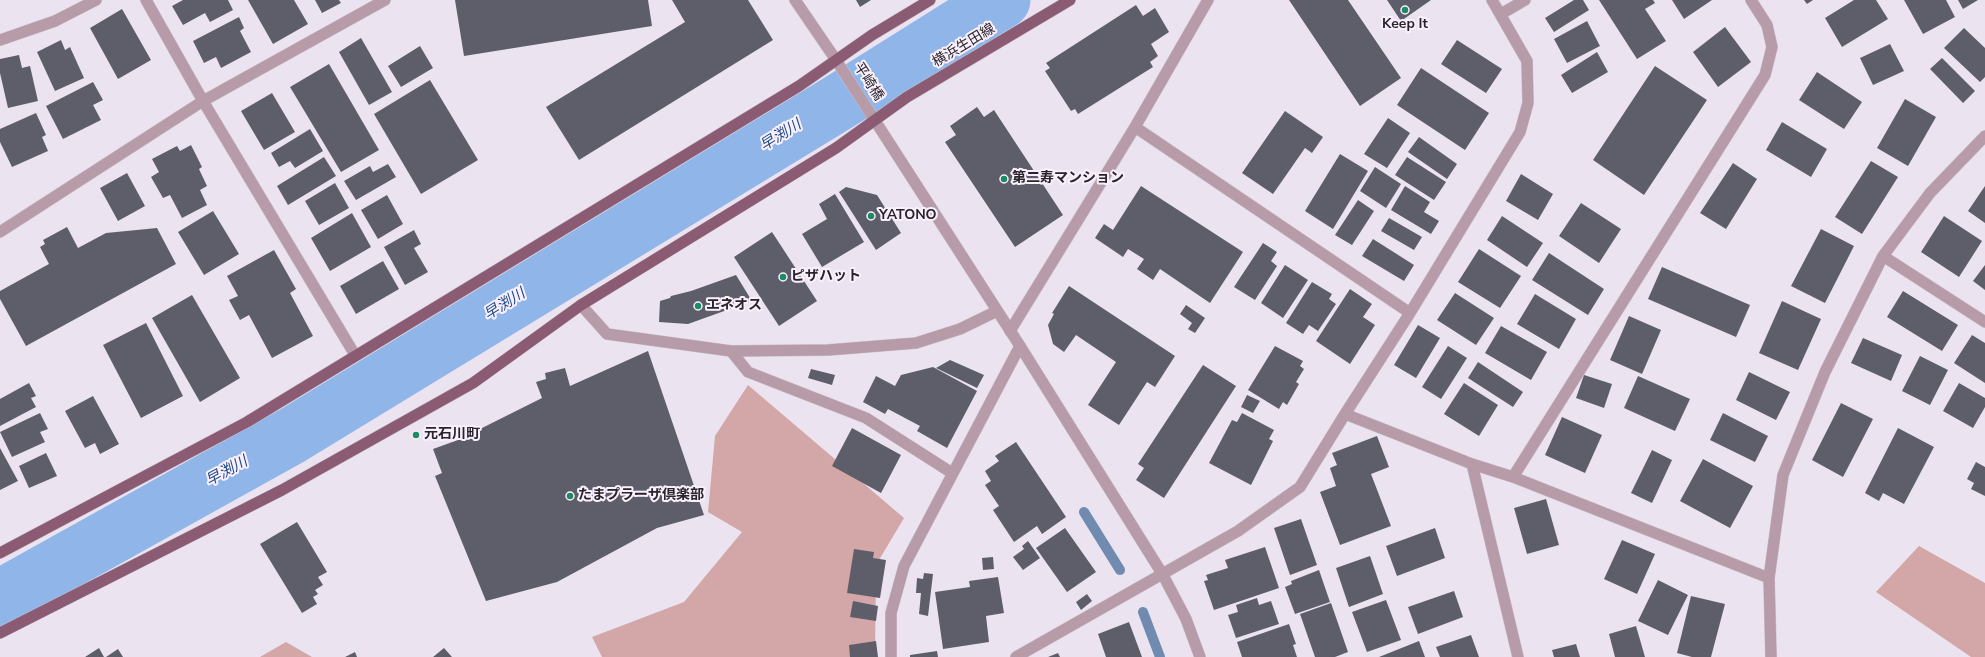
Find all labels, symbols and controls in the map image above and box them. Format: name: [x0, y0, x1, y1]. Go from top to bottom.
marker: Keep It: [1400, 5, 1410, 15]
place label: Keep It: [1382, 17, 1428, 33]
street label: 横浜生田線: [930, 21, 998, 71]
street label: 平崎橋: [850, 60, 886, 104]
water label: 早渕川: [757, 116, 805, 156]
place label: 第二寿マンション: [1012, 171, 1124, 187]
marker: 第二寿マンション: [999, 174, 1009, 184]
place label: YATONO: [879, 208, 937, 224]
marker: YATONO: [866, 211, 876, 221]
place label: ピザハット: [791, 269, 861, 285]
marker: ピザハット: [778, 272, 788, 282]
water label: 早渕川: [481, 285, 529, 325]
place label: エネオス: [706, 298, 762, 314]
marker: エネオス: [693, 301, 703, 311]
place label: 元石川町: [424, 427, 480, 443]
marker: 元石川町: [411, 430, 421, 440]
water label: 早渕川: [203, 453, 251, 491]
place label: たまプラーザ倶楽部: [578, 488, 704, 504]
marker: たまプラーザ倶楽部: [565, 491, 575, 501]

